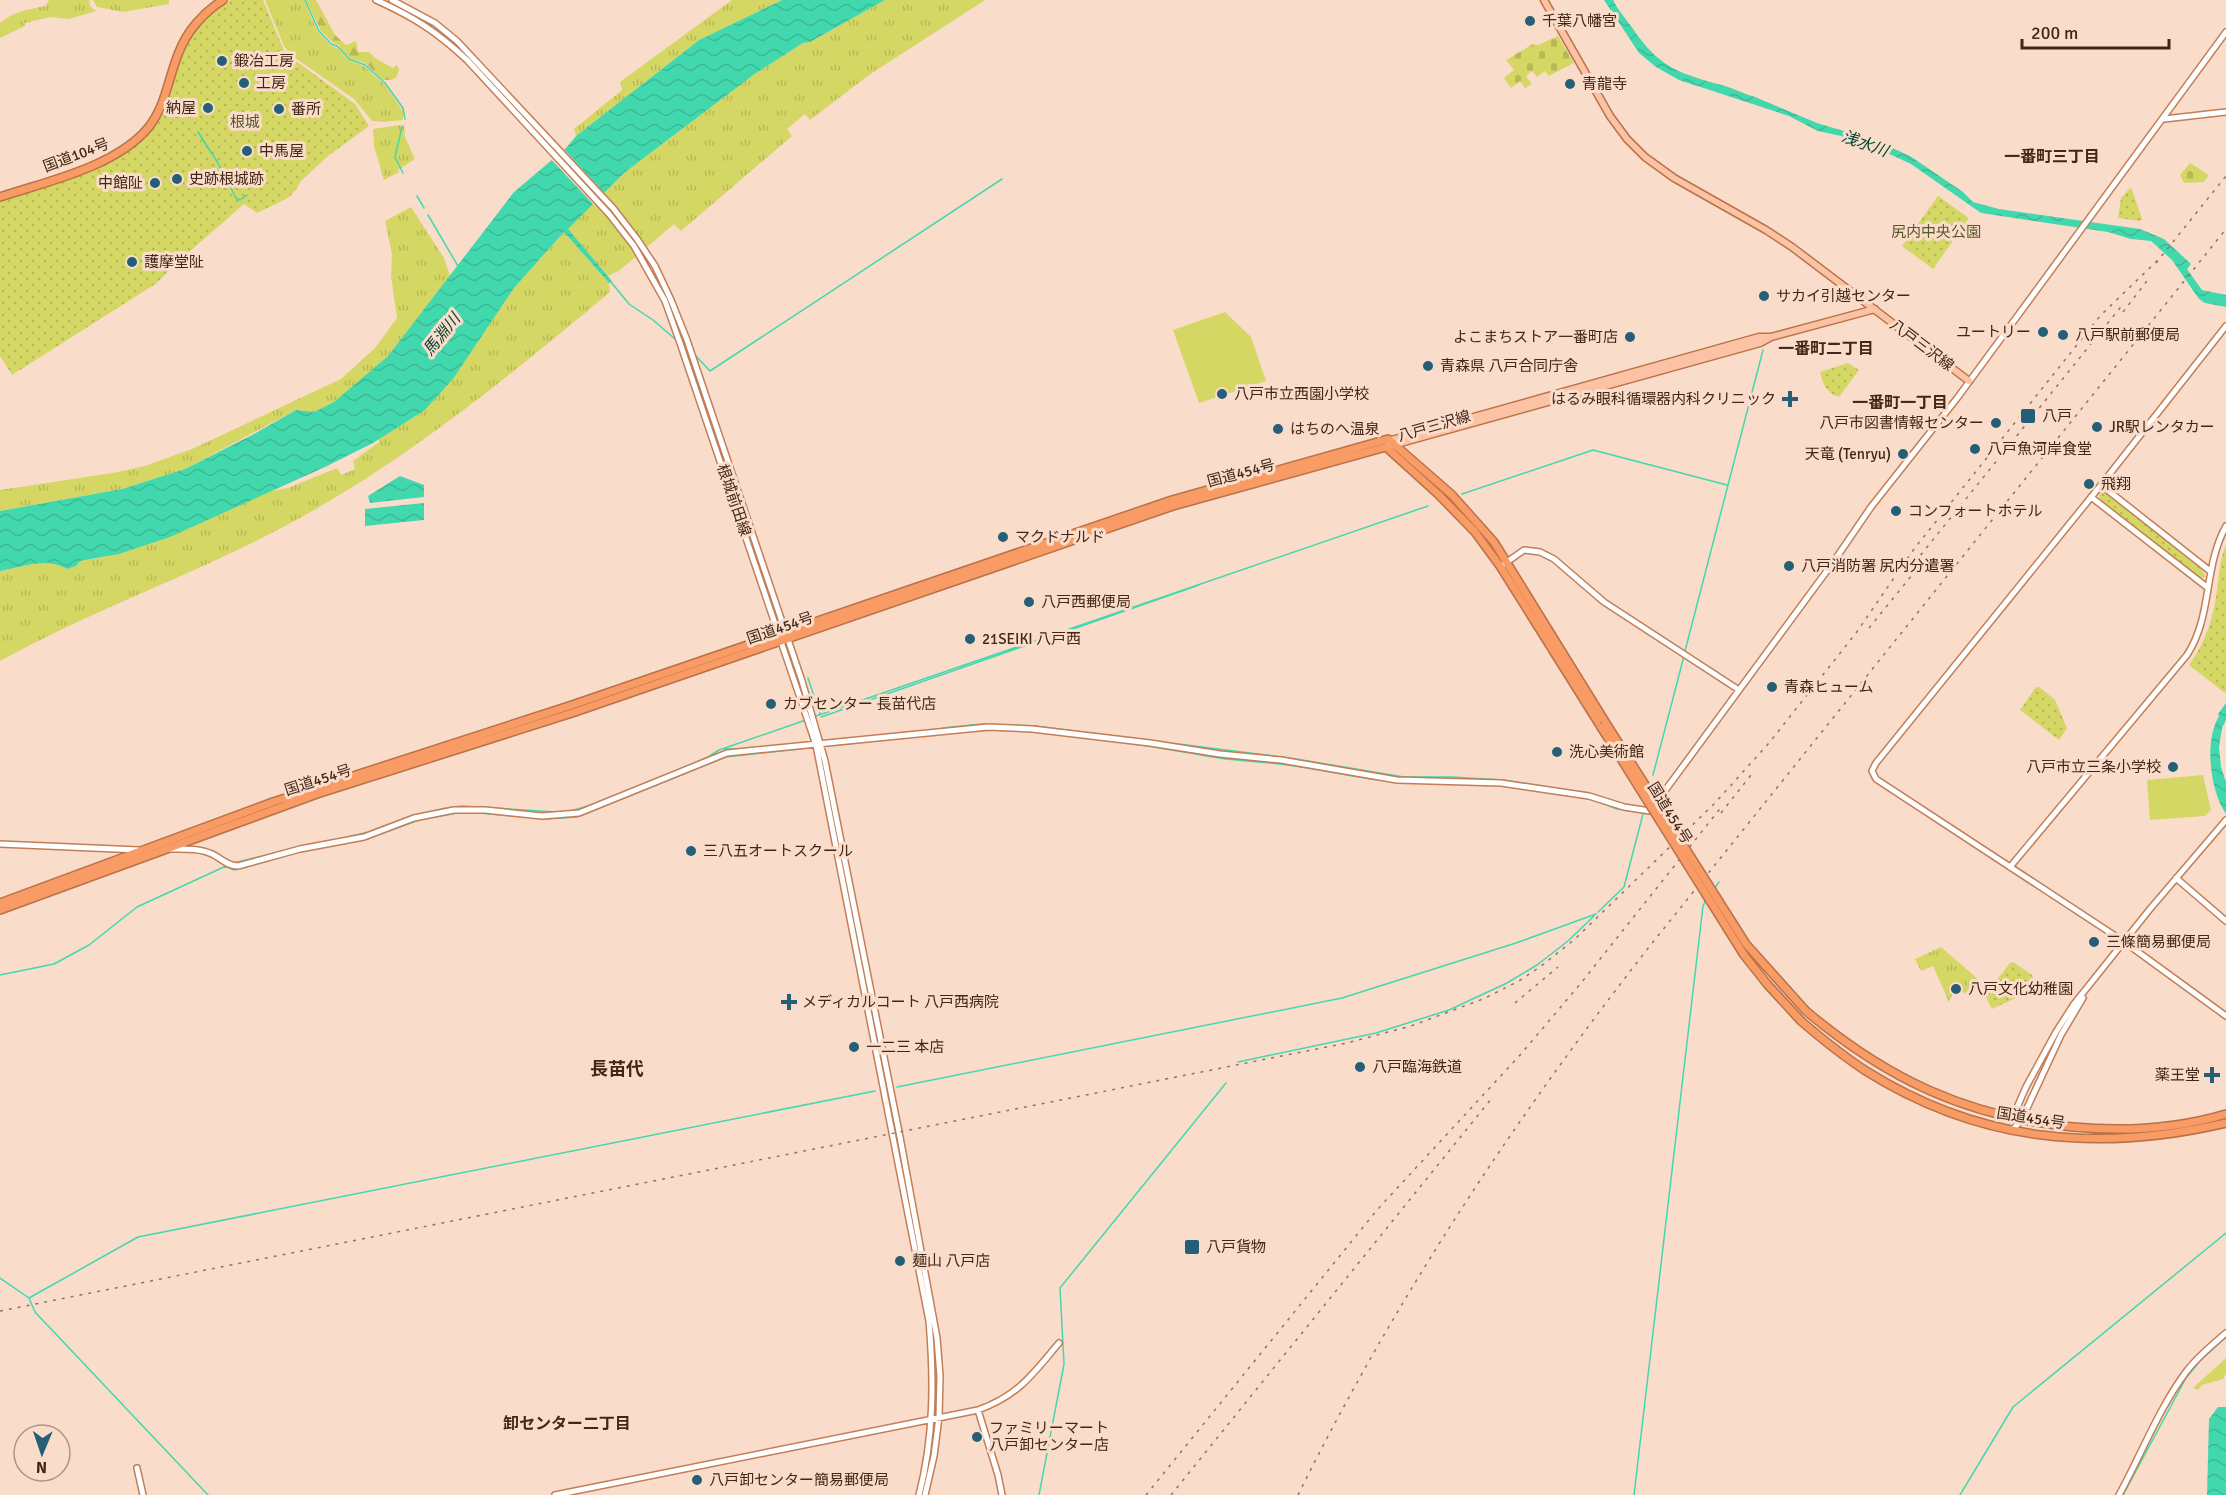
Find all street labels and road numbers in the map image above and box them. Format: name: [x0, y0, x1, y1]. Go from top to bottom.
street label: 国道104号: [40, 134, 112, 176]
street label: 八戸三沢線: [1887, 315, 1957, 375]
street label: 八戸三沢線: [1395, 407, 1473, 445]
street label: 国道454号: [1205, 455, 1277, 491]
street label: 根城前田線: [713, 462, 755, 538]
street label: 国道454号: [744, 608, 816, 648]
street label: 国道454号: [282, 761, 354, 799]
street label: 国道454号: [1644, 779, 1696, 847]
street label: 国道454号: [1995, 1104, 2067, 1132]

